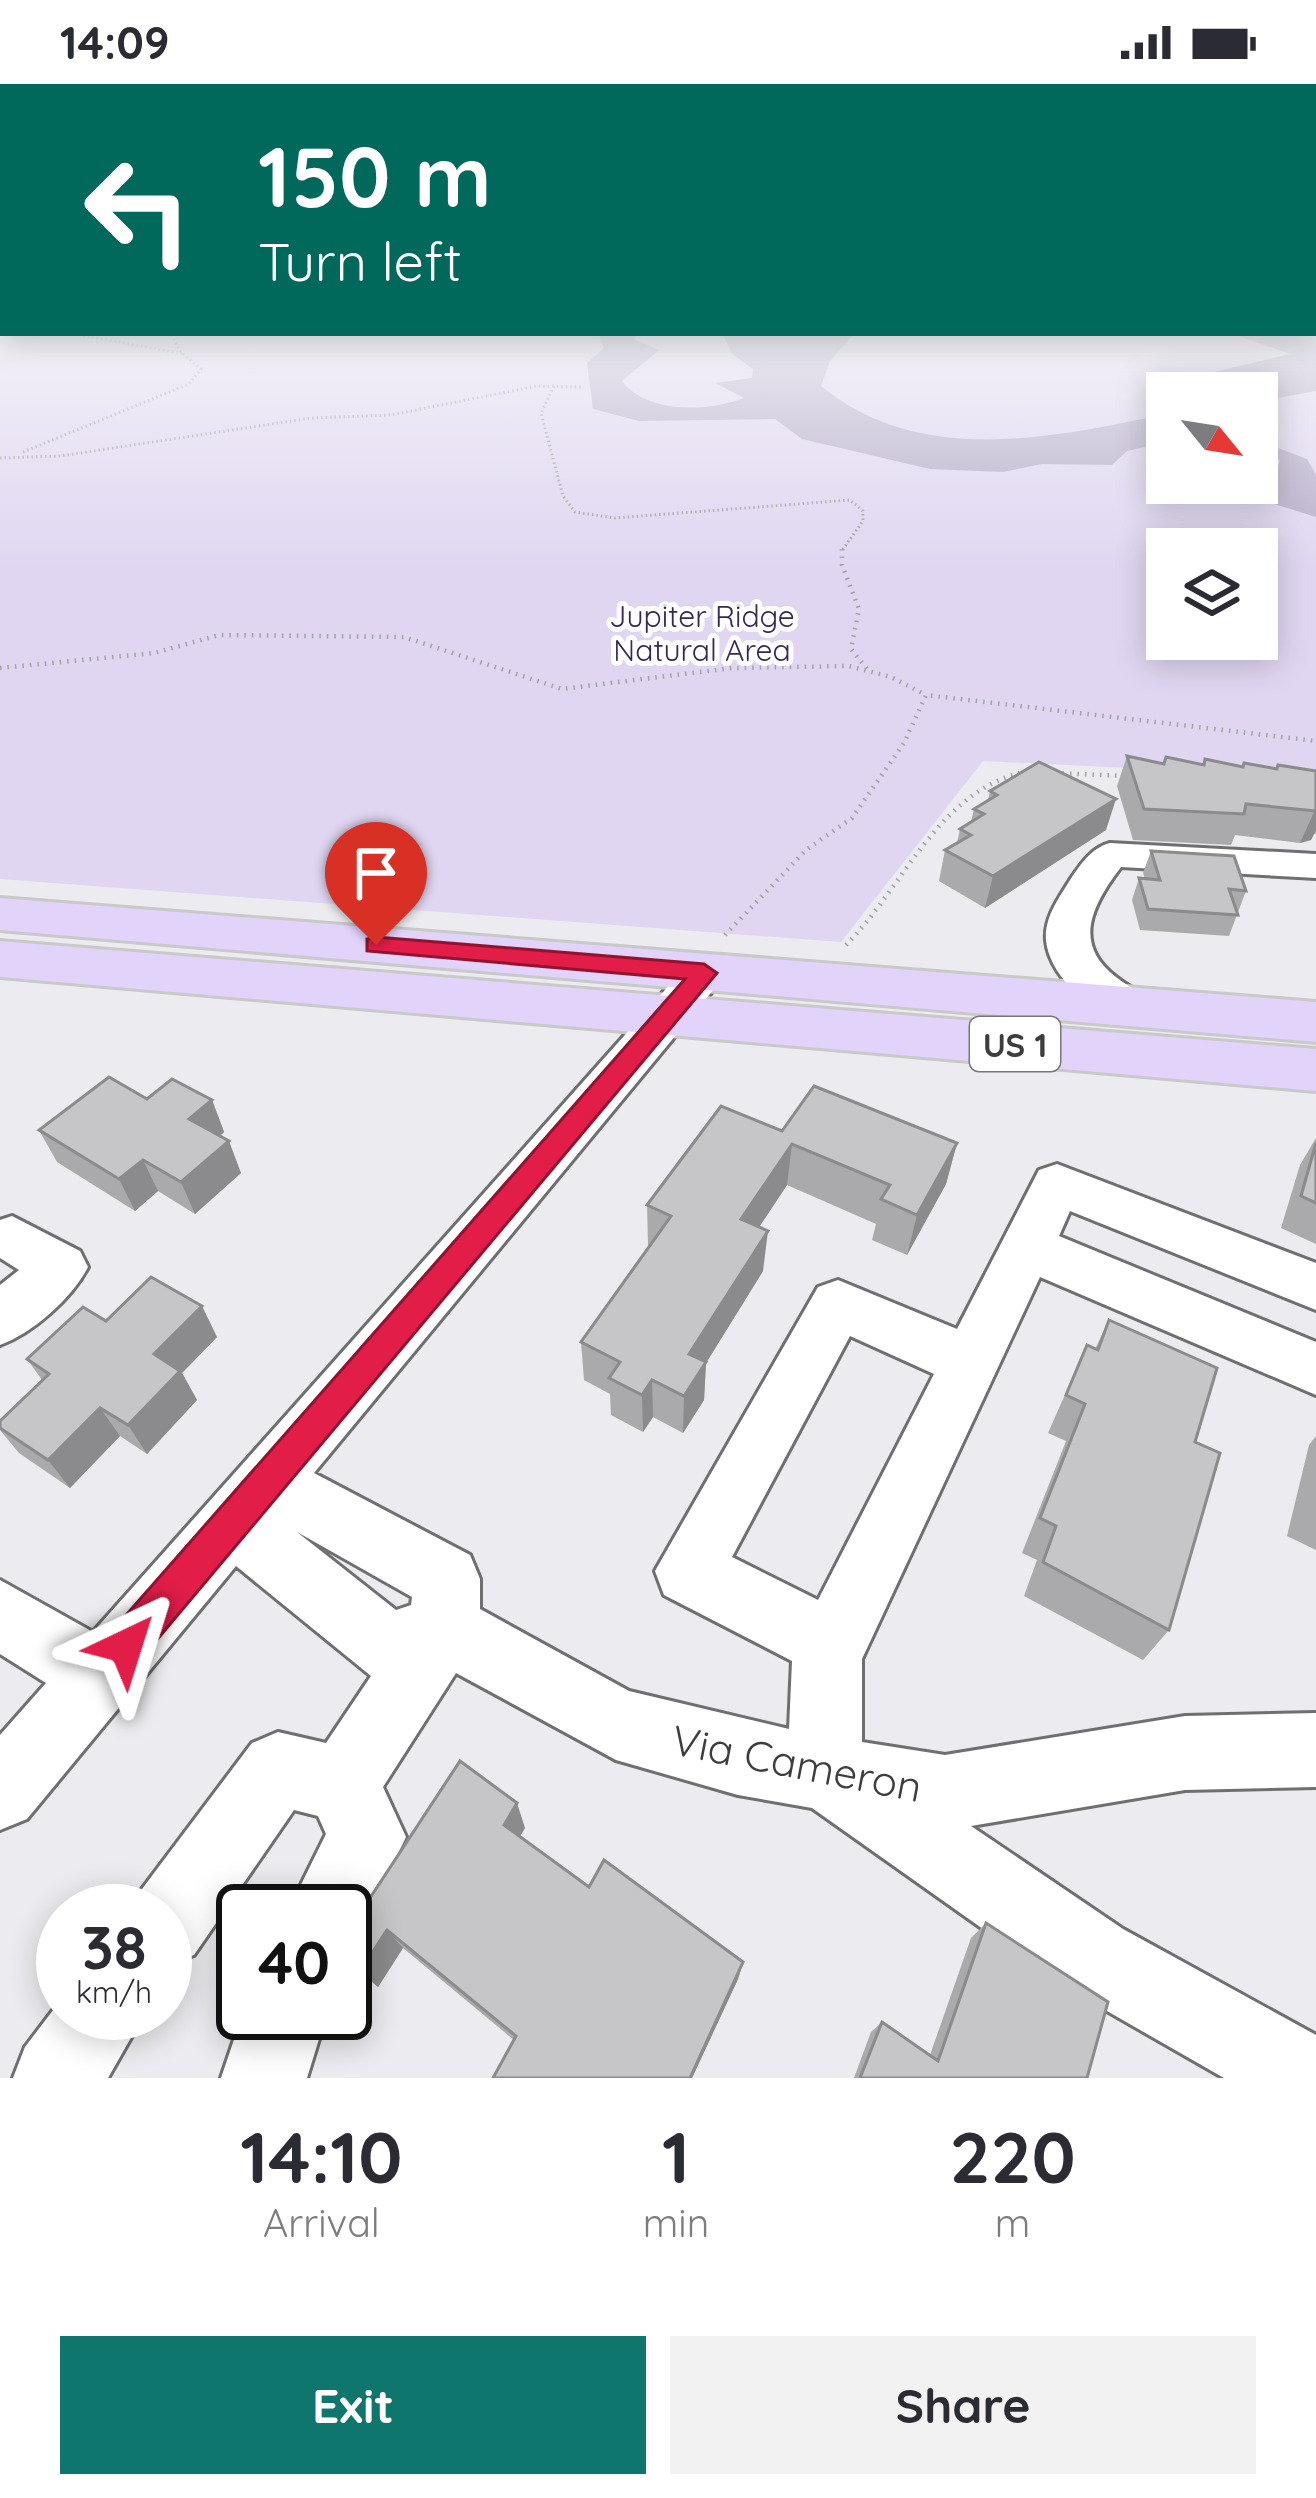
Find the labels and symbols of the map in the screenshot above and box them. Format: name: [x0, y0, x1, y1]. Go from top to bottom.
north arrow: [1146, 372, 1278, 504]
park label: Jupiter Ridge Natural Area: [609, 597, 795, 669]
pin: [325, 822, 427, 945]
road number: US 1: [970, 1017, 1060, 1071]
position arrow: [63, 1583, 189, 1709]
street label: Via Cameron: [667, 1713, 927, 1813]
speed limit sign: 40: [216, 1884, 372, 2040]

